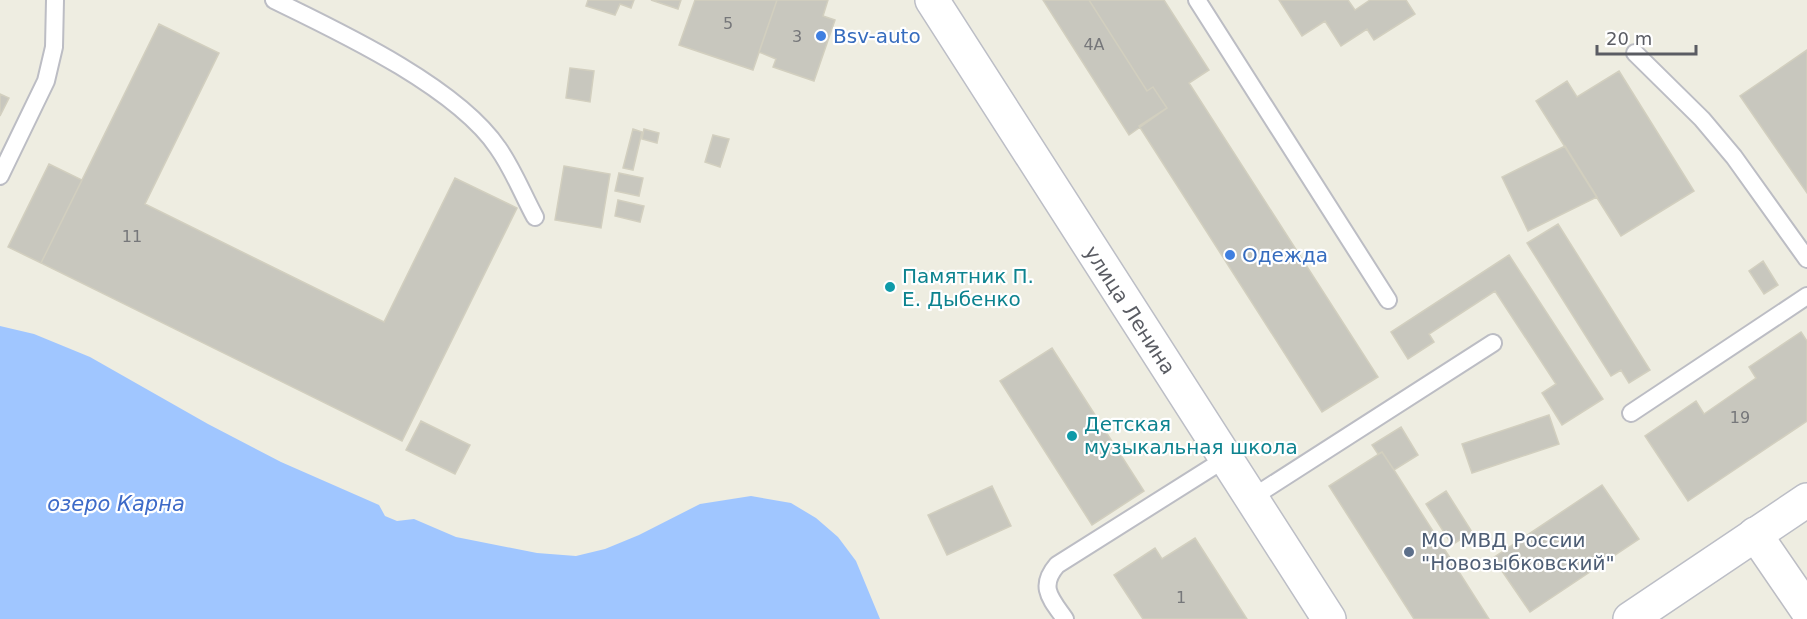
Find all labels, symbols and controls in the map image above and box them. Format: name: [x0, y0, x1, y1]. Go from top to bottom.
house number: 5: [723, 14, 733, 33]
scale bar: [1597, 18, 1696, 56]
place label: Bsv-auto: [833, 24, 921, 48]
house number: 3: [792, 27, 802, 46]
text: 20 m: [1606, 28, 1652, 49]
marker: Bsv-auto: [814, 29, 828, 43]
house number: 4А: [1083, 35, 1105, 54]
house number: 11: [122, 227, 142, 246]
street label: улица Ленина: [1079, 241, 1181, 379]
place label: Одежда: [1242, 243, 1328, 267]
marker: Одежда: [1223, 248, 1237, 262]
place label: Памятник П. Е. Дыбенко: [902, 264, 1034, 311]
marker: Памятник П. Е. Дыбенко: [883, 280, 897, 294]
house number: 19: [1730, 408, 1750, 427]
place label: Детская музыкальная школа: [1084, 412, 1298, 459]
marker: Детская музыкальная школа: [1065, 429, 1079, 443]
water label: озеро Карна: [47, 492, 185, 516]
place label: МО МВД России "Новозыбковский": [1421, 528, 1615, 575]
marker: МО МВД России "Новозыбковский": [1402, 545, 1416, 559]
house number: 1: [1176, 588, 1186, 607]

